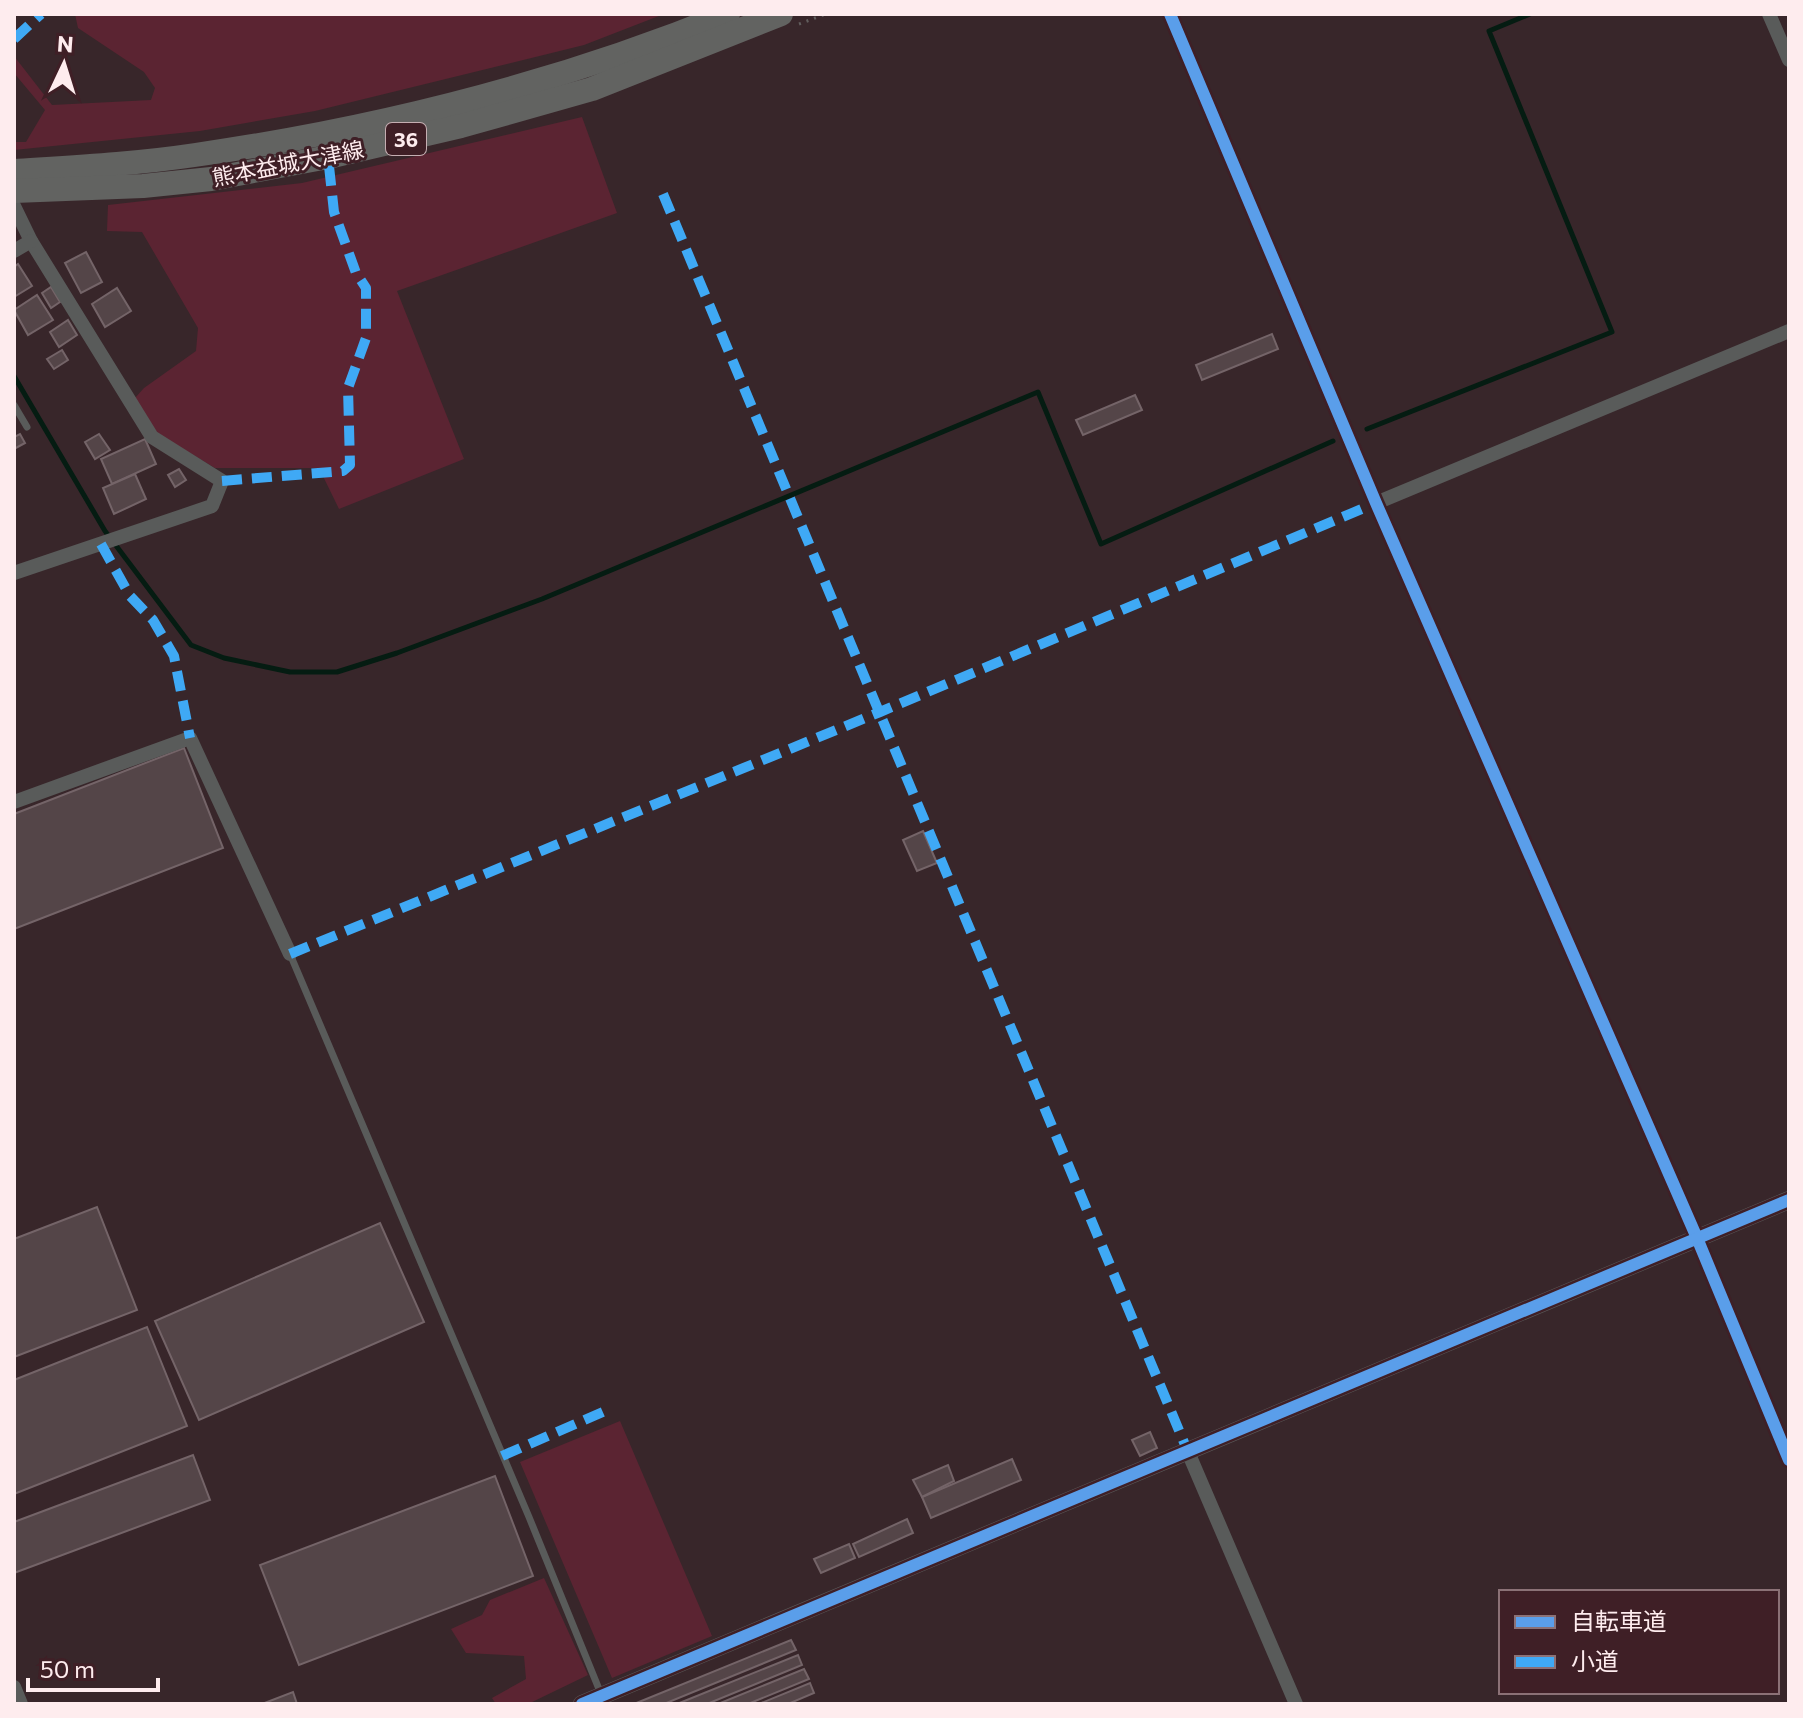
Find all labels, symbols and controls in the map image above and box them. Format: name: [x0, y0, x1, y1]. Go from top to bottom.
north arrow: [24, 24, 104, 104]
text: N: [56, 30, 75, 58]
road number: 36: [386, 123, 426, 155]
street label: 熊本益城大津線: [210, 135, 366, 191]
legend: [1499, 1590, 1779, 1694]
text: 自転車道: [1571, 1606, 1667, 1635]
scale bar: [28, 1642, 158, 1692]
text: 小道: [1571, 1646, 1619, 1675]
text: 50 m: [40, 1654, 95, 1683]

